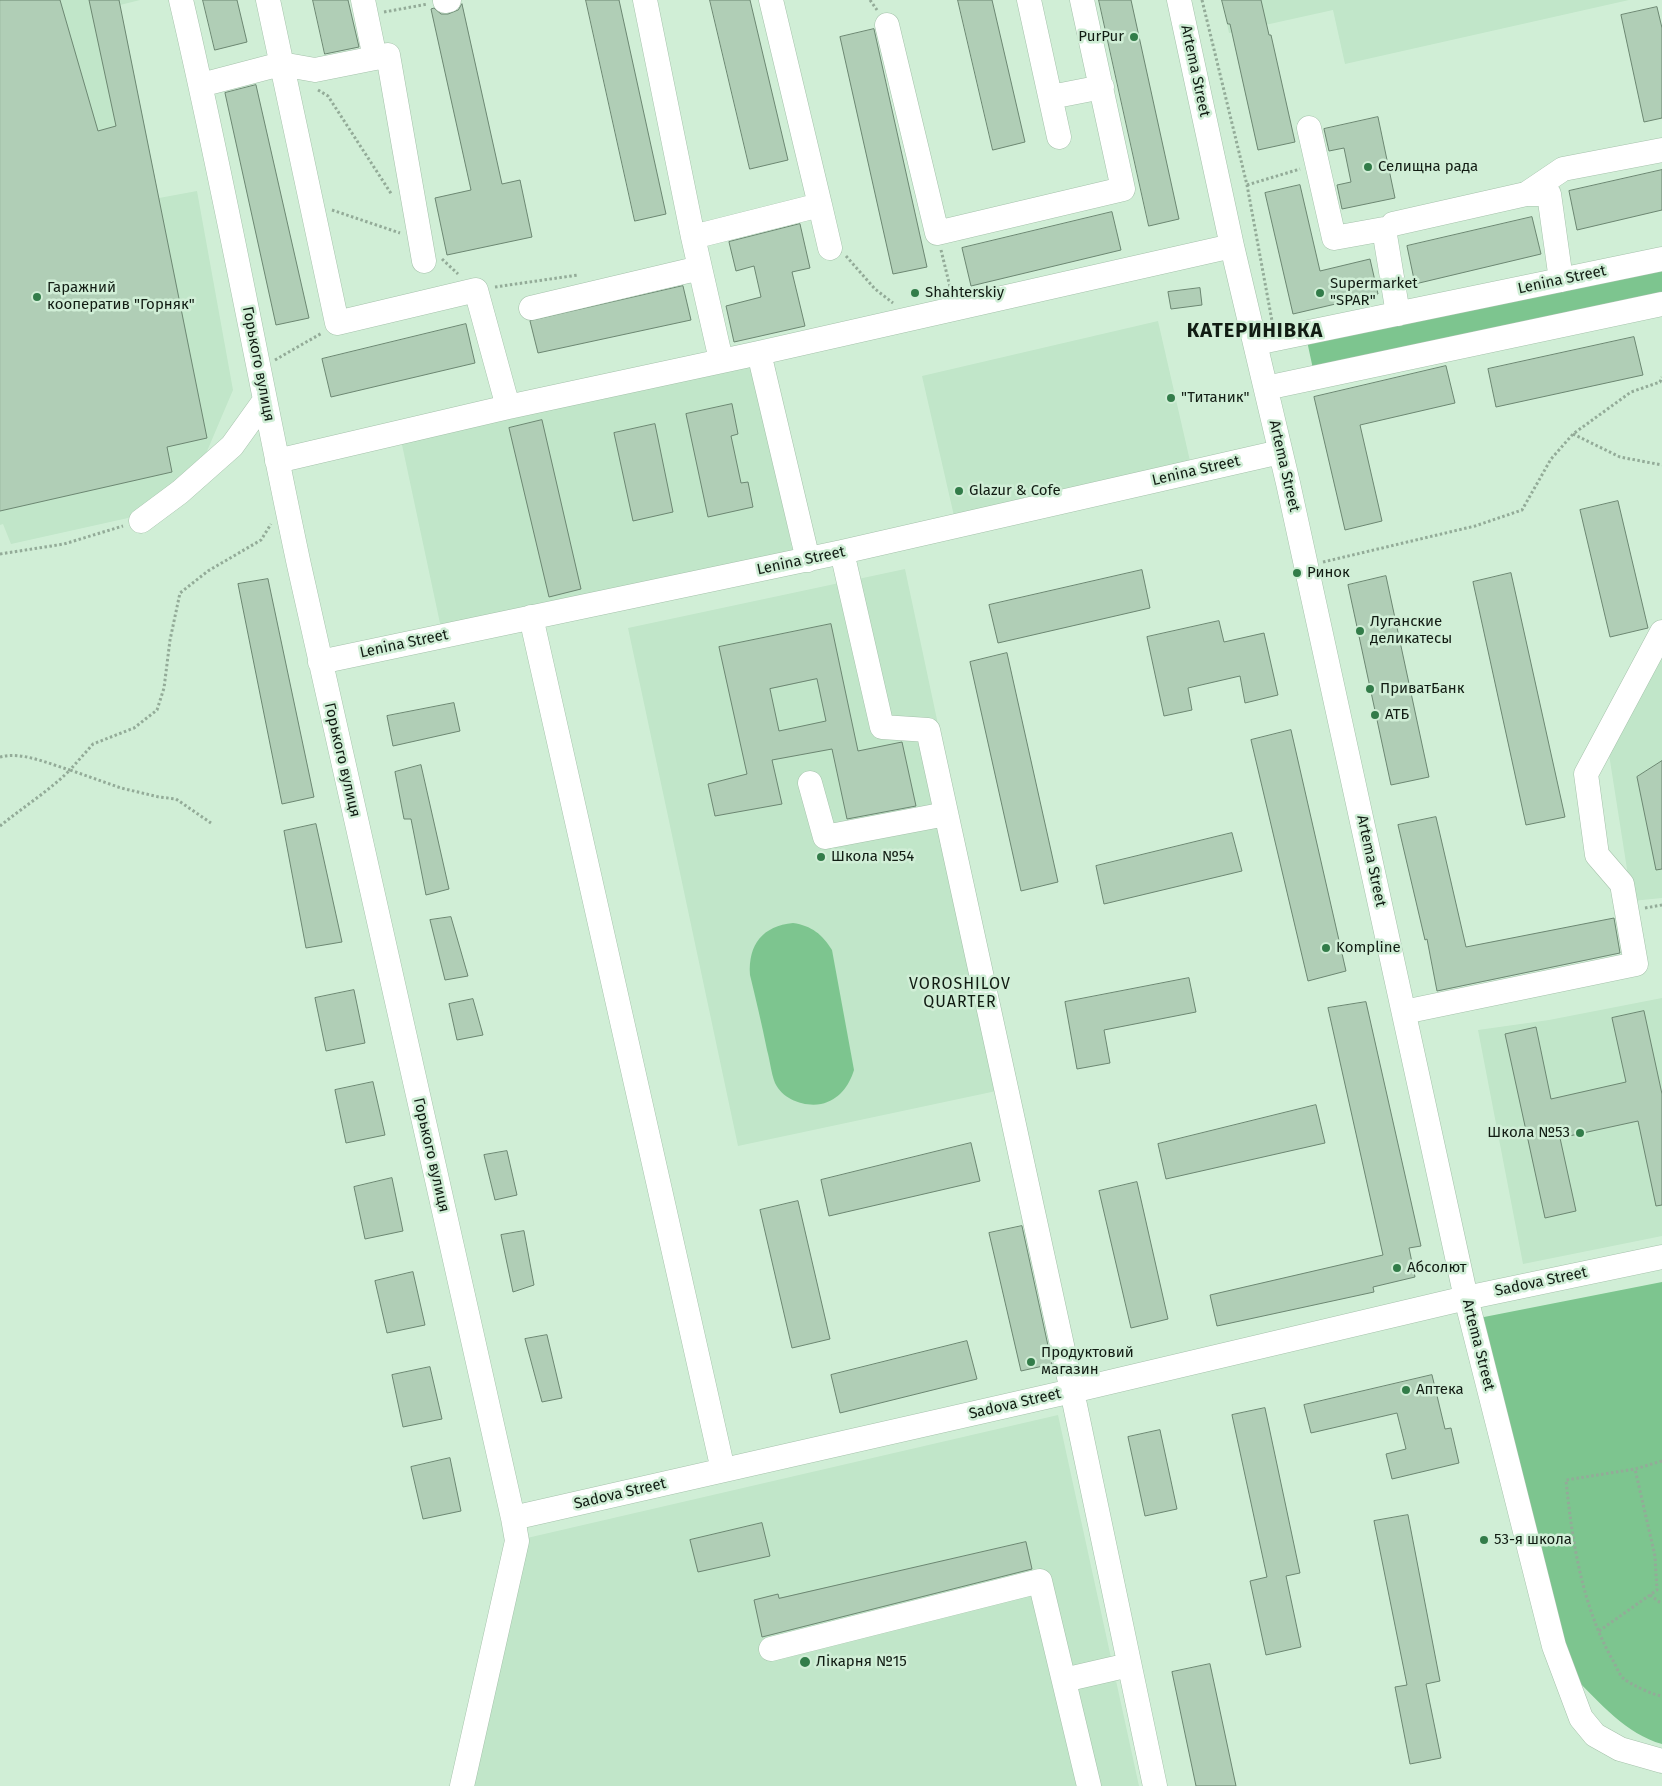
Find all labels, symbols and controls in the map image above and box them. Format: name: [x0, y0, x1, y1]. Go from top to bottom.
street label: Artema Street: [1176, 23, 1214, 119]
place label: PurPur: [1078, 28, 1124, 46]
marker: PurPur: [1128, 31, 1140, 43]
place label: Селищна рада: [1378, 158, 1478, 176]
marker: Селищна рада: [1362, 161, 1374, 173]
street label: Lenina Street: [1516, 262, 1608, 298]
place label: Supermarket "SPAR": [1330, 275, 1418, 310]
place label: Гаражний кооператив "Горняк": [47, 279, 195, 314]
place label: Shahterskiy: [925, 284, 1004, 302]
marker: Shahterskiy: [909, 287, 921, 299]
marker: Supermarket "SPAR": [1314, 287, 1326, 299]
marker: Гаражний кооператив "Горняк": [31, 291, 43, 303]
street label: Горького вулиця: [238, 305, 278, 423]
district label: КАТЕРИНІВКА: [1185, 319, 1325, 343]
place label: "Титаник": [1181, 389, 1249, 407]
marker: "Титаник": [1165, 392, 1177, 404]
street label: Artema Street: [1265, 418, 1303, 514]
street label: Lenina Street: [1150, 452, 1242, 490]
place label: Glazur & Cofe: [969, 482, 1061, 500]
marker: Glazur & Cofe: [953, 485, 965, 497]
street label: Lenina Street: [755, 543, 847, 579]
place label: Ринок: [1307, 564, 1350, 582]
marker: Ринок: [1291, 567, 1303, 579]
place label: Луганские деликатесы: [1370, 613, 1452, 648]
marker: Луганские деликатесы: [1354, 625, 1366, 637]
street label: Lenina Street: [358, 626, 450, 662]
place label: ПриватБанк: [1380, 680, 1464, 698]
marker: ПриватБанк: [1364, 683, 1376, 695]
street label: Горького вулиця: [320, 701, 364, 819]
place label: АТБ: [1385, 706, 1409, 724]
marker: АТБ: [1369, 709, 1381, 721]
street label: Artema Street: [1352, 813, 1390, 909]
place label: Школа №54: [831, 848, 914, 866]
marker: Школа №54: [815, 851, 827, 863]
place label: Kompline: [1336, 939, 1401, 957]
marker: Kompline: [1320, 942, 1332, 954]
district label: VOROSHILOV QUARTER: [908, 975, 1012, 1013]
street label: Горького вулиця: [409, 1096, 453, 1214]
place label: Школа №53: [1487, 1124, 1570, 1142]
marker: Школа №53: [1574, 1127, 1586, 1139]
place label: Абсолют: [1407, 1259, 1467, 1277]
marker: Абсолют: [1391, 1262, 1403, 1274]
street label: Sadova Street: [1493, 1263, 1589, 1301]
street label: Artema Street: [1458, 1297, 1498, 1393]
place label: Продуктовий магазин: [1041, 1344, 1134, 1379]
marker: Продуктовий магазин: [1025, 1356, 1037, 1368]
place label: Аптека: [1416, 1381, 1464, 1399]
marker: Аптека: [1400, 1384, 1412, 1396]
street label: Sadova Street: [967, 1385, 1063, 1423]
street label: Sadova Street: [572, 1475, 668, 1513]
place label: 53-я школа: [1494, 1531, 1572, 1549]
marker: 53-я школа: [1478, 1534, 1490, 1546]
place label: Лікарня №15: [816, 1653, 907, 1671]
marker: Лікарня №15: [798, 1655, 812, 1669]

